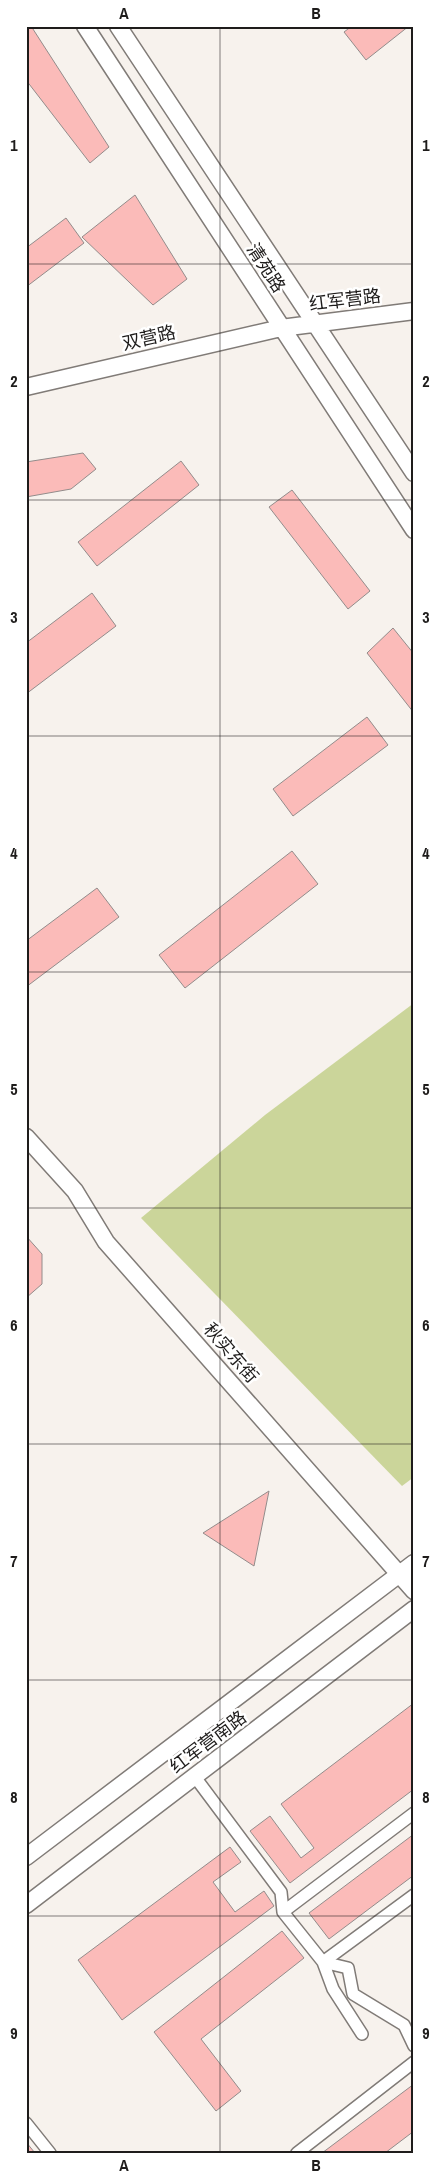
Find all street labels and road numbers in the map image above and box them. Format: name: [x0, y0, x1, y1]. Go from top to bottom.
street label: 清苑路: [241, 238, 292, 297]
street label: 红军营路: [308, 283, 382, 316]
street label: 双营路: [120, 319, 178, 356]
street label: 秋实东街: [198, 1317, 264, 1388]
street label: 红军营南路: [164, 1705, 251, 1779]

